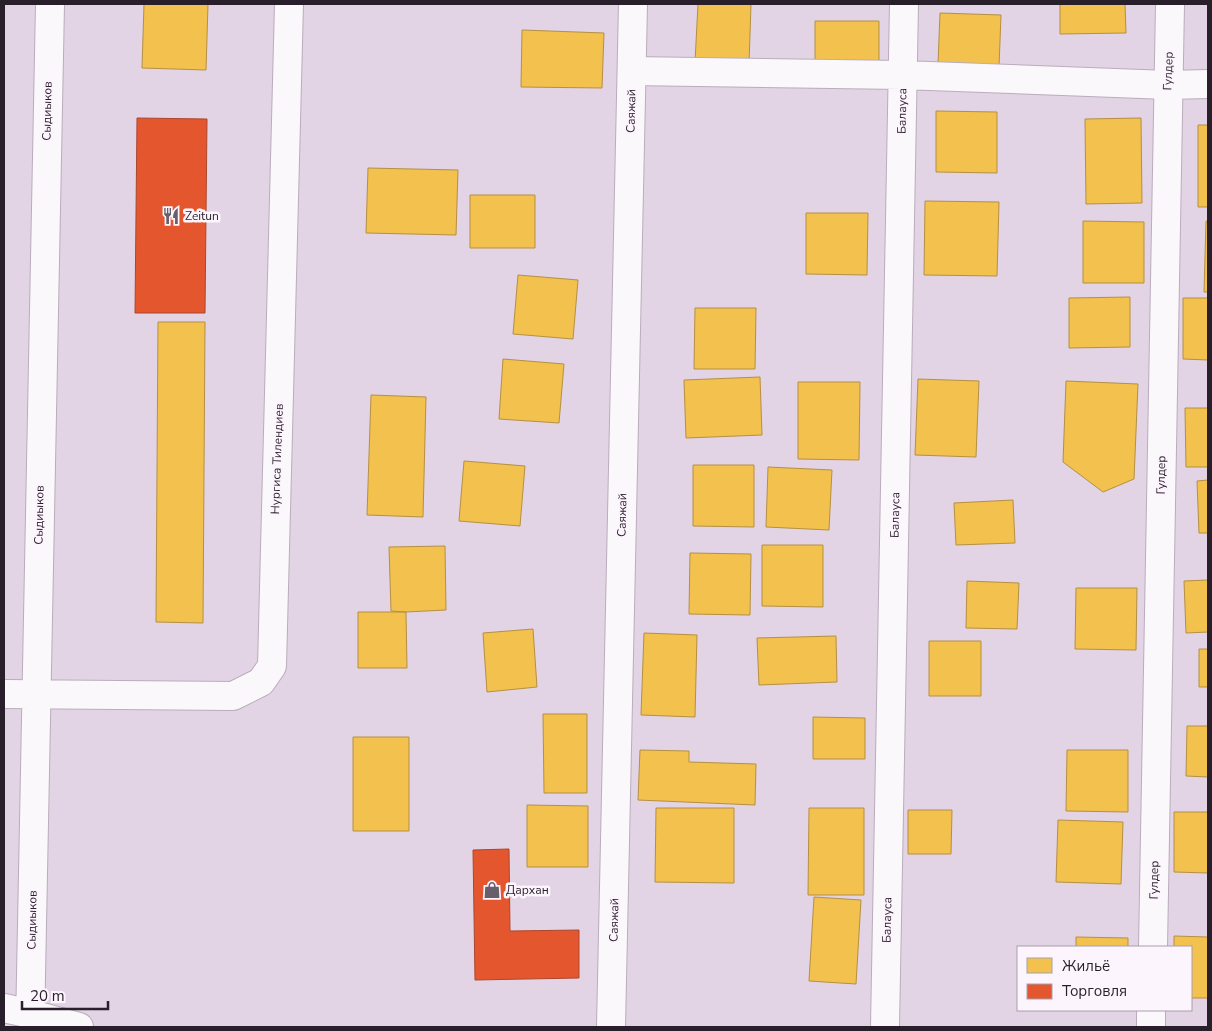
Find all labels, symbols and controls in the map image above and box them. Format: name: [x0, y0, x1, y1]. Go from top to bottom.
street label: Гулдер: [1159, 51, 1177, 91]
street label: Сыдиыков: [38, 81, 56, 141]
street label: Балауса: [894, 88, 910, 134]
street label: Саяжай: [623, 89, 639, 133]
restaurant icon: Zeitun: [161, 206, 181, 226]
place label: Zeitun: [185, 208, 219, 224]
street label: Нургиса Тилендиев: [267, 403, 287, 515]
street label: Гулдер: [1153, 455, 1169, 495]
street label: Сыдиыков: [30, 485, 48, 545]
street label: Балауса: [887, 492, 903, 538]
street label: Саяжай: [614, 493, 630, 537]
street label: Гулдер: [1146, 860, 1162, 900]
shop icon: Дархан: [482, 880, 502, 900]
place label: Дархан: [506, 882, 549, 898]
street label: Сыдиыков: [23, 890, 41, 950]
street label: Балауса: [879, 897, 895, 943]
street label: Саяжай: [606, 898, 622, 942]
legend: [1017, 946, 1192, 1011]
text: Жильё: [1062, 956, 1110, 976]
scale bar: [22, 978, 109, 1010]
text: Торговля: [1062, 981, 1127, 1001]
text: 20 m: [30, 986, 65, 1006]

